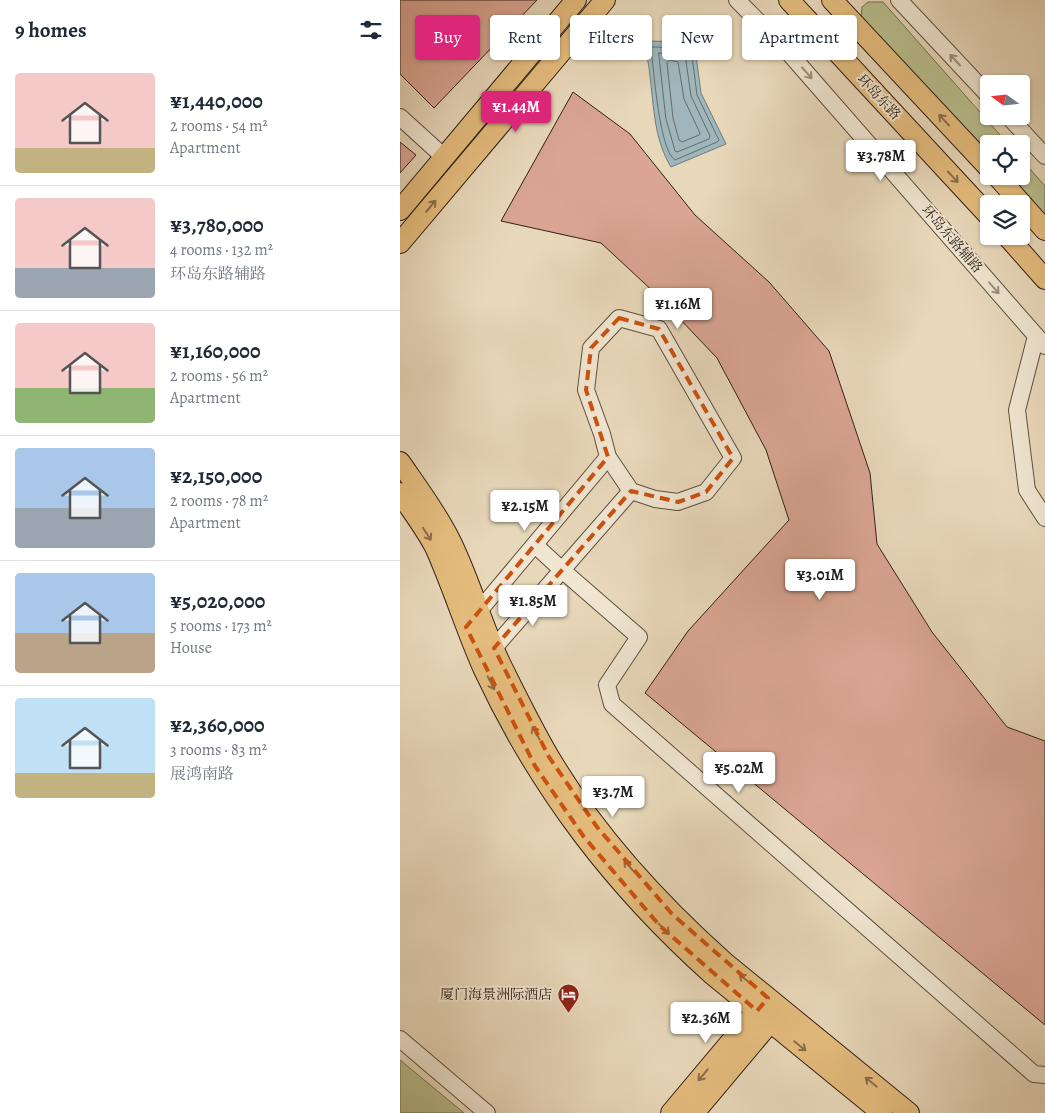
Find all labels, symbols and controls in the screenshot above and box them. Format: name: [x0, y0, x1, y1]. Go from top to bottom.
chip: Buy: [415, 15, 480, 60]
chip: Rent: [490, 15, 560, 60]
chip: Filters: [570, 15, 652, 60]
chip: New: [662, 15, 732, 60]
chip: Apartment: [742, 15, 857, 60]
text: 9 homes: [15, 16, 86, 44]
icon: filters: [357, 16, 385, 44]
one-way arrow: [949, 54, 961, 66]
one-way arrow: [801, 66, 813, 79]
street label: 环岛东路: [853, 70, 905, 124]
north arrow: [980, 75, 1030, 125]
map controls: [980, 75, 1030, 245]
text: ¥1,440,000: [170, 87, 263, 115]
pin: ¥1.44M: [475, 90, 557, 133]
icon: home: [55, 93, 115, 153]
text: ¥1.44M: [492, 96, 540, 118]
one-way arrow: [938, 113, 949, 126]
text: 2 rooms · 54 m²: [170, 115, 268, 137]
button: locate: [980, 135, 1030, 185]
text: Apartment: [170, 137, 241, 159]
pin: ¥3.78M: [840, 140, 922, 182]
text: ¥3.78M: [857, 145, 905, 167]
one-way arrow: [947, 171, 959, 183]
button: layers: [980, 195, 1030, 245]
one-way arrow: [426, 200, 437, 213]
street label: 环岛东路辅路: [917, 201, 987, 277]
text: ¥3,780,000: [170, 211, 264, 239]
icon: home: [55, 218, 115, 278]
text: 4 rooms · 132 m²: [170, 239, 273, 261]
text: 环岛东路辅路: [170, 263, 266, 285]
one-way arrow: [989, 281, 1000, 294]
pin: ¥1.16M: [637, 288, 719, 330]
text: ¥1.16M: [655, 293, 701, 315]
text: ¥1,160,000: [170, 337, 260, 365]
icon: home: [55, 343, 115, 403]
text: 2 rooms · 56 m²: [170, 365, 268, 387]
text: Apartment: [170, 387, 241, 409]
text: ¥2,150,000: [170, 462, 262, 490]
icon: home: [55, 468, 115, 528]
text: 2 rooms · 78 m²: [170, 490, 268, 512]
pin: ¥2.15M: [484, 490, 566, 532]
text: ¥2.15M: [501, 495, 549, 517]
text: Apartment: [170, 512, 241, 534]
one-way arrow: [421, 527, 432, 541]
pin: ¥3.01M: [779, 558, 861, 601]
text: ¥3.01M: [796, 564, 844, 586]
pin: ¥1.85M: [492, 584, 574, 627]
text: ¥5,020,000: [170, 587, 265, 615]
text: ¥1.85M: [509, 590, 557, 612]
icon: home: [55, 593, 115, 653]
text: 5 rooms · 173 m²: [170, 615, 272, 637]
text: House: [170, 637, 212, 659]
one-way arrow: [487, 675, 496, 690]
text: ¥2,360,000: [170, 711, 265, 739]
icon: home: [55, 718, 115, 778]
one-way arrow: [531, 726, 541, 741]
text: 3 rooms · 83 m²: [170, 739, 267, 761]
pin: ¥5.02M: [698, 752, 780, 794]
text: ¥5.02M: [714, 757, 764, 779]
text: 展鸿南路: [170, 763, 234, 785]
pin: ¥3.7M: [578, 776, 648, 818]
text: ¥3.7M: [593, 781, 633, 803]
one-way arrow: [623, 860, 635, 873]
one-way arrow: [657, 923, 670, 935]
one-way arrow: [739, 974, 752, 985]
hotel icon: 厦门海景洲际酒店: [556, 982, 580, 1013]
place label: 厦门海景洲际酒店: [440, 985, 552, 1004]
pin: ¥2.36M: [665, 1002, 747, 1044]
text: ¥2.36M: [681, 1007, 731, 1029]
one-way arrow: [793, 1041, 806, 1052]
one-way arrow: [697, 1068, 708, 1081]
one-way arrow: [865, 1077, 878, 1088]

